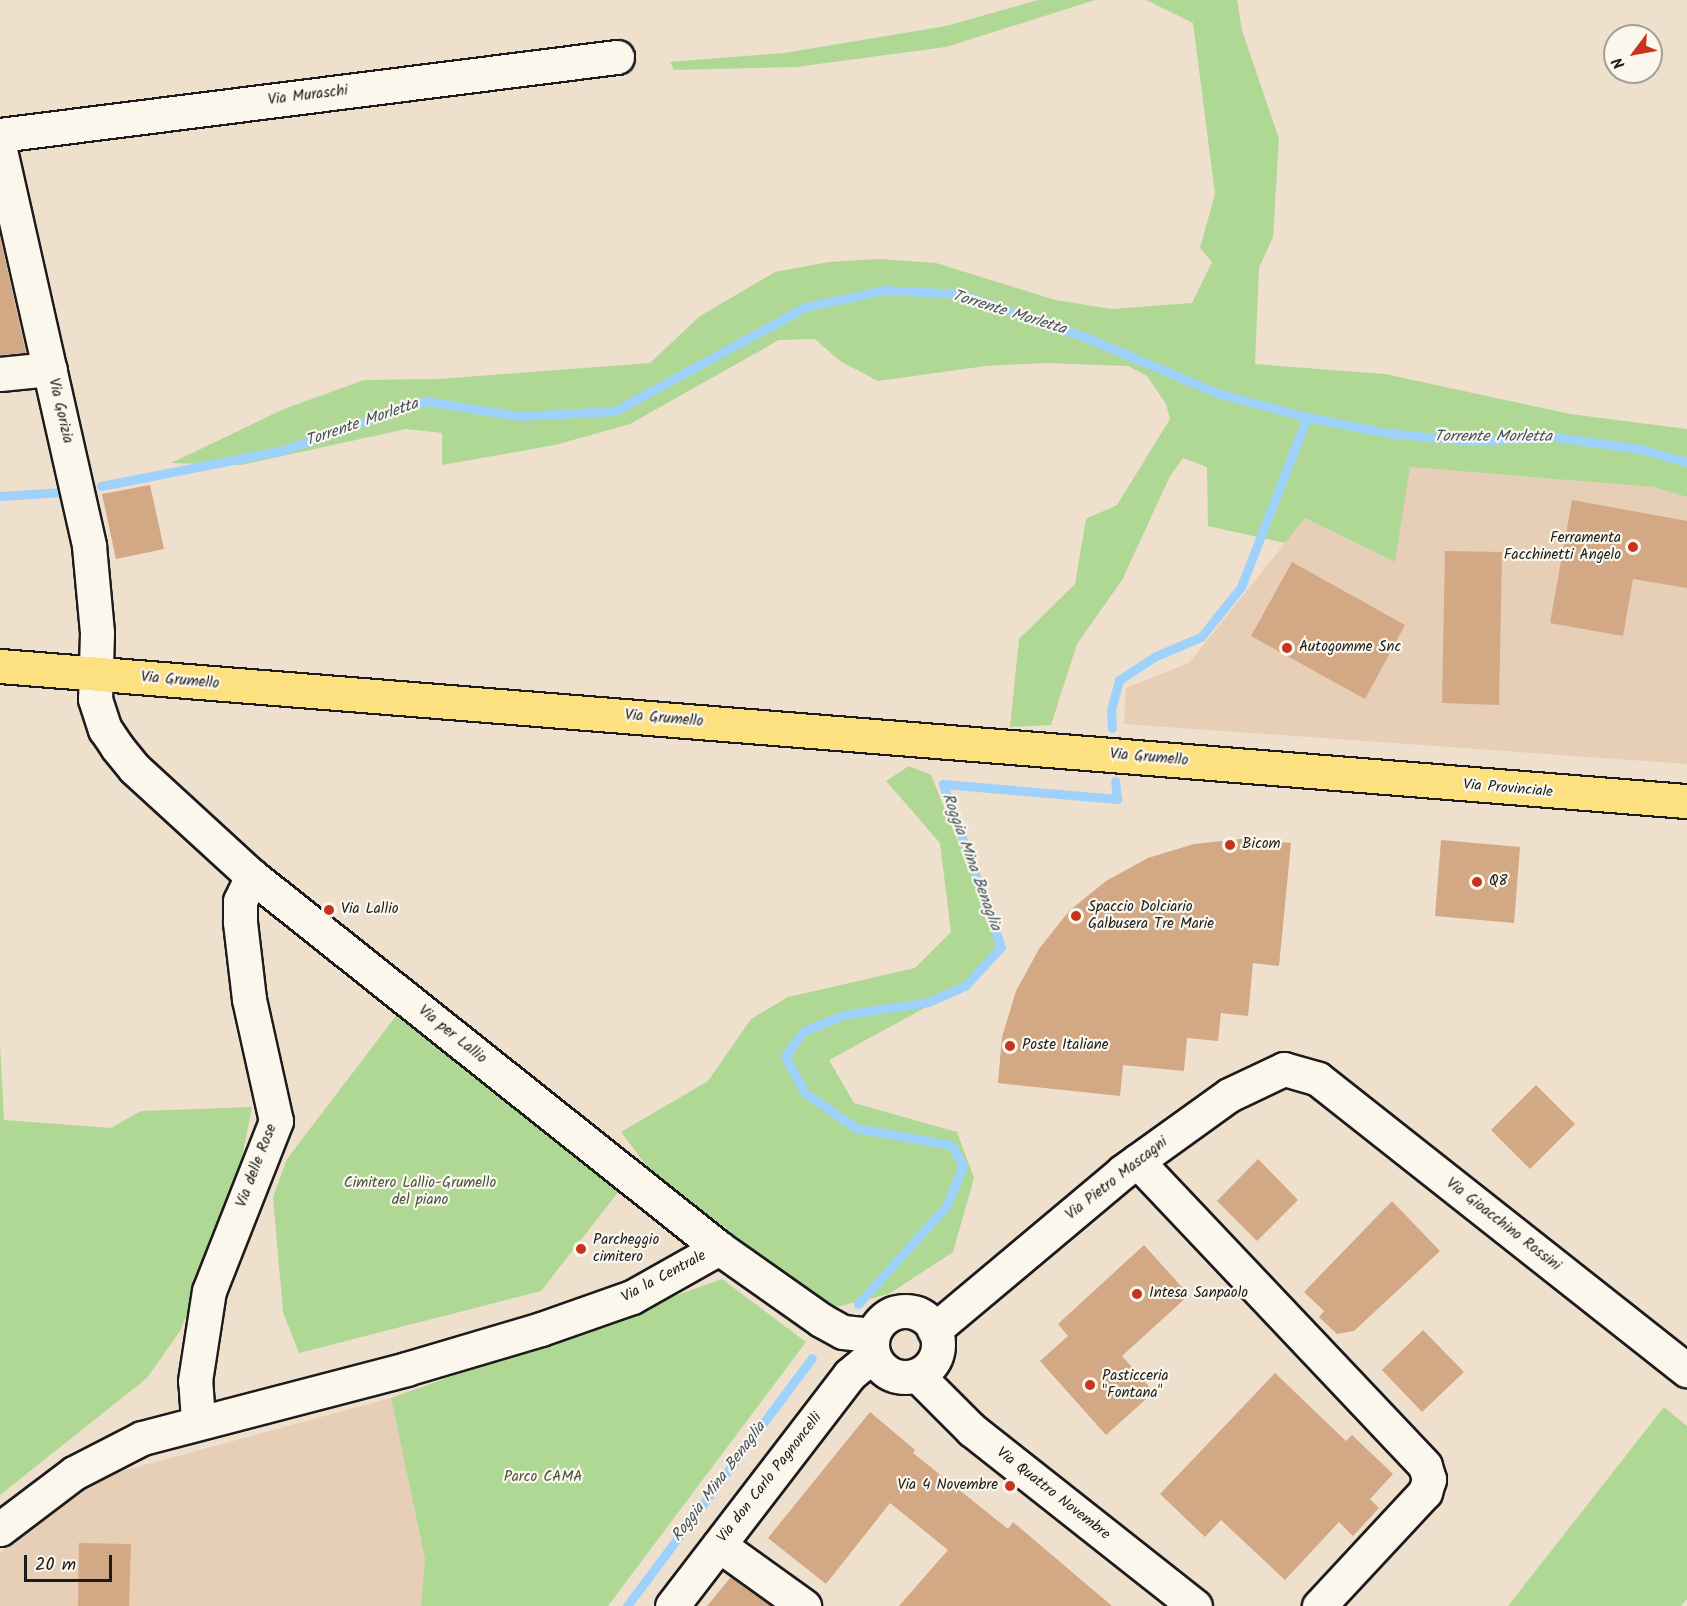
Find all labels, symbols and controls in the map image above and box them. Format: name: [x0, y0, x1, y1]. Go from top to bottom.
north arrow: [1603, 24, 1663, 84]
text: N: [1606, 52, 1632, 74]
street label: Via Muraschi: [267, 82, 349, 110]
water label: Torrente Morletta: [950, 287, 1068, 339]
street label: Via Gorizia: [44, 377, 76, 445]
water label: Torrente Morletta: [303, 395, 421, 451]
water label: Torrente Morletta: [1434, 427, 1552, 447]
place label: Ferramenta Facchinetti Angelo: [1504, 529, 1621, 564]
marker: Ferramenta Facchinetti Angelo: [1626, 540, 1640, 554]
place label: Autogomme Snc: [1299, 639, 1401, 657]
marker: Autogomme Snc: [1280, 641, 1294, 655]
street label: Via Grumello: [140, 669, 220, 693]
street label: Via Grumello: [624, 707, 704, 731]
street label: Via Grumello: [1109, 746, 1189, 770]
street label: Via Provinciale: [1462, 776, 1554, 802]
water label: Roggia Mina Benaglia: [937, 791, 1005, 933]
place label: Bicom: [1242, 836, 1281, 854]
marker: Bicom: [1223, 838, 1237, 852]
place label: Q8: [1489, 873, 1508, 891]
marker: Q8: [1470, 875, 1484, 889]
place label: Spaccio Dolciario Galbusera Tre Marie: [1088, 898, 1214, 933]
place label: Via Lallio: [341, 901, 399, 919]
marker: Via Lallio: [322, 903, 336, 917]
marker: Spaccio Dolciario Galbusera Tre Marie: [1069, 909, 1083, 923]
street label: Via per Lallio: [414, 1002, 490, 1068]
place label: Poste Italiane: [1022, 1037, 1108, 1055]
marker: Poste Italiane: [1003, 1039, 1017, 1053]
street label: Via delle Rose: [233, 1122, 281, 1210]
street label: Via Pietro Mascagni: [1062, 1134, 1172, 1224]
park label: Cimitero Lallio-Grumello del piano: [344, 1174, 496, 1209]
street label: Via Gioacchino Rossini: [1442, 1175, 1564, 1275]
place label: Parcheggio cimitero: [593, 1231, 659, 1266]
marker: Parcheggio cimitero: [574, 1242, 588, 1256]
street label: Via la Centrale: [619, 1247, 709, 1307]
place label: Intesa Sanpaolo: [1149, 1285, 1248, 1303]
marker: Intesa Sanpaolo: [1130, 1287, 1144, 1301]
place label: Pasticceria "Fontana": [1102, 1367, 1169, 1402]
marker: Pasticceria "Fontana": [1083, 1378, 1097, 1392]
street label: Via don Carlo Pagnoncelli: [714, 1409, 826, 1547]
water label: Roggia Mina Benaglia: [668, 1418, 770, 1546]
street label: Via Quattro Novembre: [993, 1444, 1113, 1544]
park label: Parco CAMA: [504, 1469, 582, 1487]
place label: Via 4 Novembre: [898, 1477, 998, 1495]
marker: Via 4 Novembre: [1003, 1479, 1017, 1493]
scale bar: [27, 1543, 116, 1581]
text: 20 m: [35, 1551, 76, 1580]

